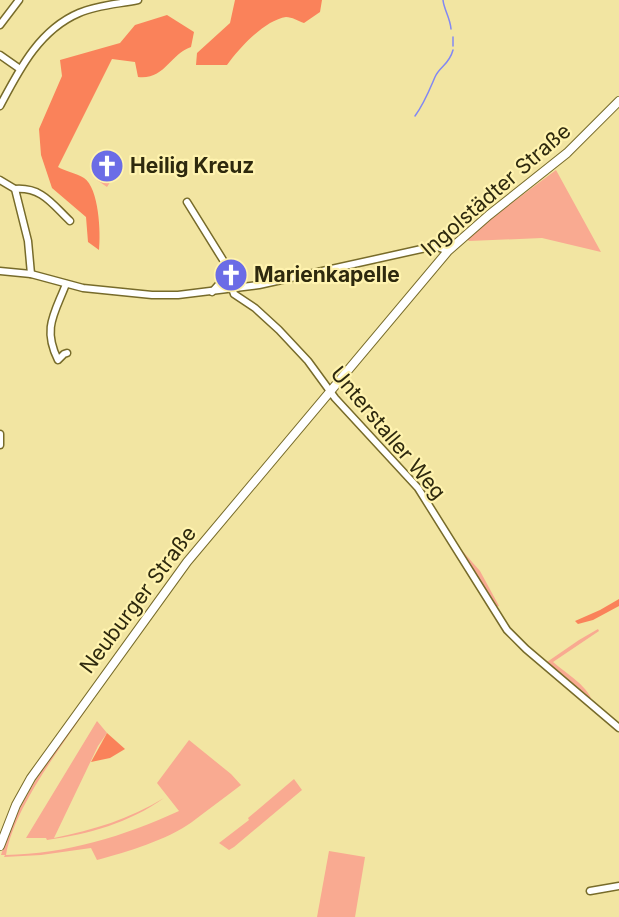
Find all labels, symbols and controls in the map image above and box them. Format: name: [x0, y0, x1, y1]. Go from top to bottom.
street label: Ingolstädter Straße: [416, 118, 575, 261]
church icon: Heilig Kreuz: [89, 148, 125, 184]
place label: Heilig Kreuz: [130, 153, 254, 178]
church icon: Marienkapelle: [213, 257, 249, 293]
place label: Marienkapelle: [254, 262, 400, 287]
street label: Unterstaller Weg: [326, 361, 451, 504]
street label: Neuburger Straße: [74, 521, 201, 678]

